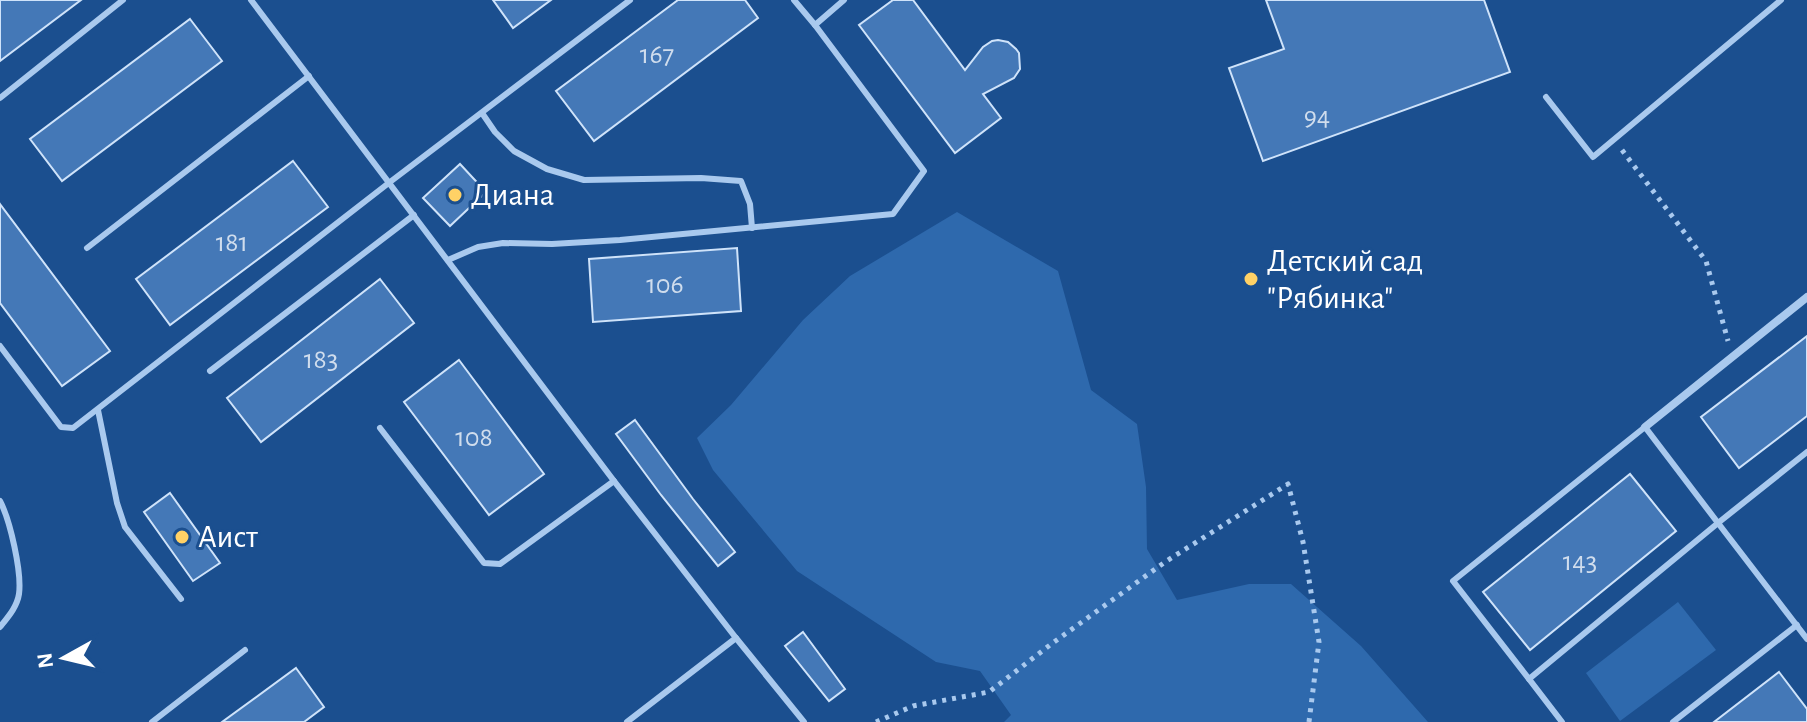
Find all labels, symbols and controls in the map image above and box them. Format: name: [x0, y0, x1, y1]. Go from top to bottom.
house number: 167: [640, 41, 674, 69]
house number: 94: [1304, 103, 1330, 131]
place label: Диана: [471, 179, 554, 211]
marker: Диана: [446, 186, 464, 204]
house number: 181: [216, 229, 248, 257]
place label: Детский сад "Рябинка": [1267, 245, 1423, 314]
marker: Детский сад "Рябинка": [1242, 270, 1260, 288]
house number: 106: [646, 271, 684, 299]
house number: 183: [304, 346, 338, 374]
house number: 108: [455, 424, 493, 452]
place label: Аист: [198, 521, 258, 553]
marker: Аист: [173, 528, 191, 546]
house number: 143: [1563, 548, 1597, 576]
north arrow: [24, 618, 104, 698]
text: N: [33, 652, 57, 670]

